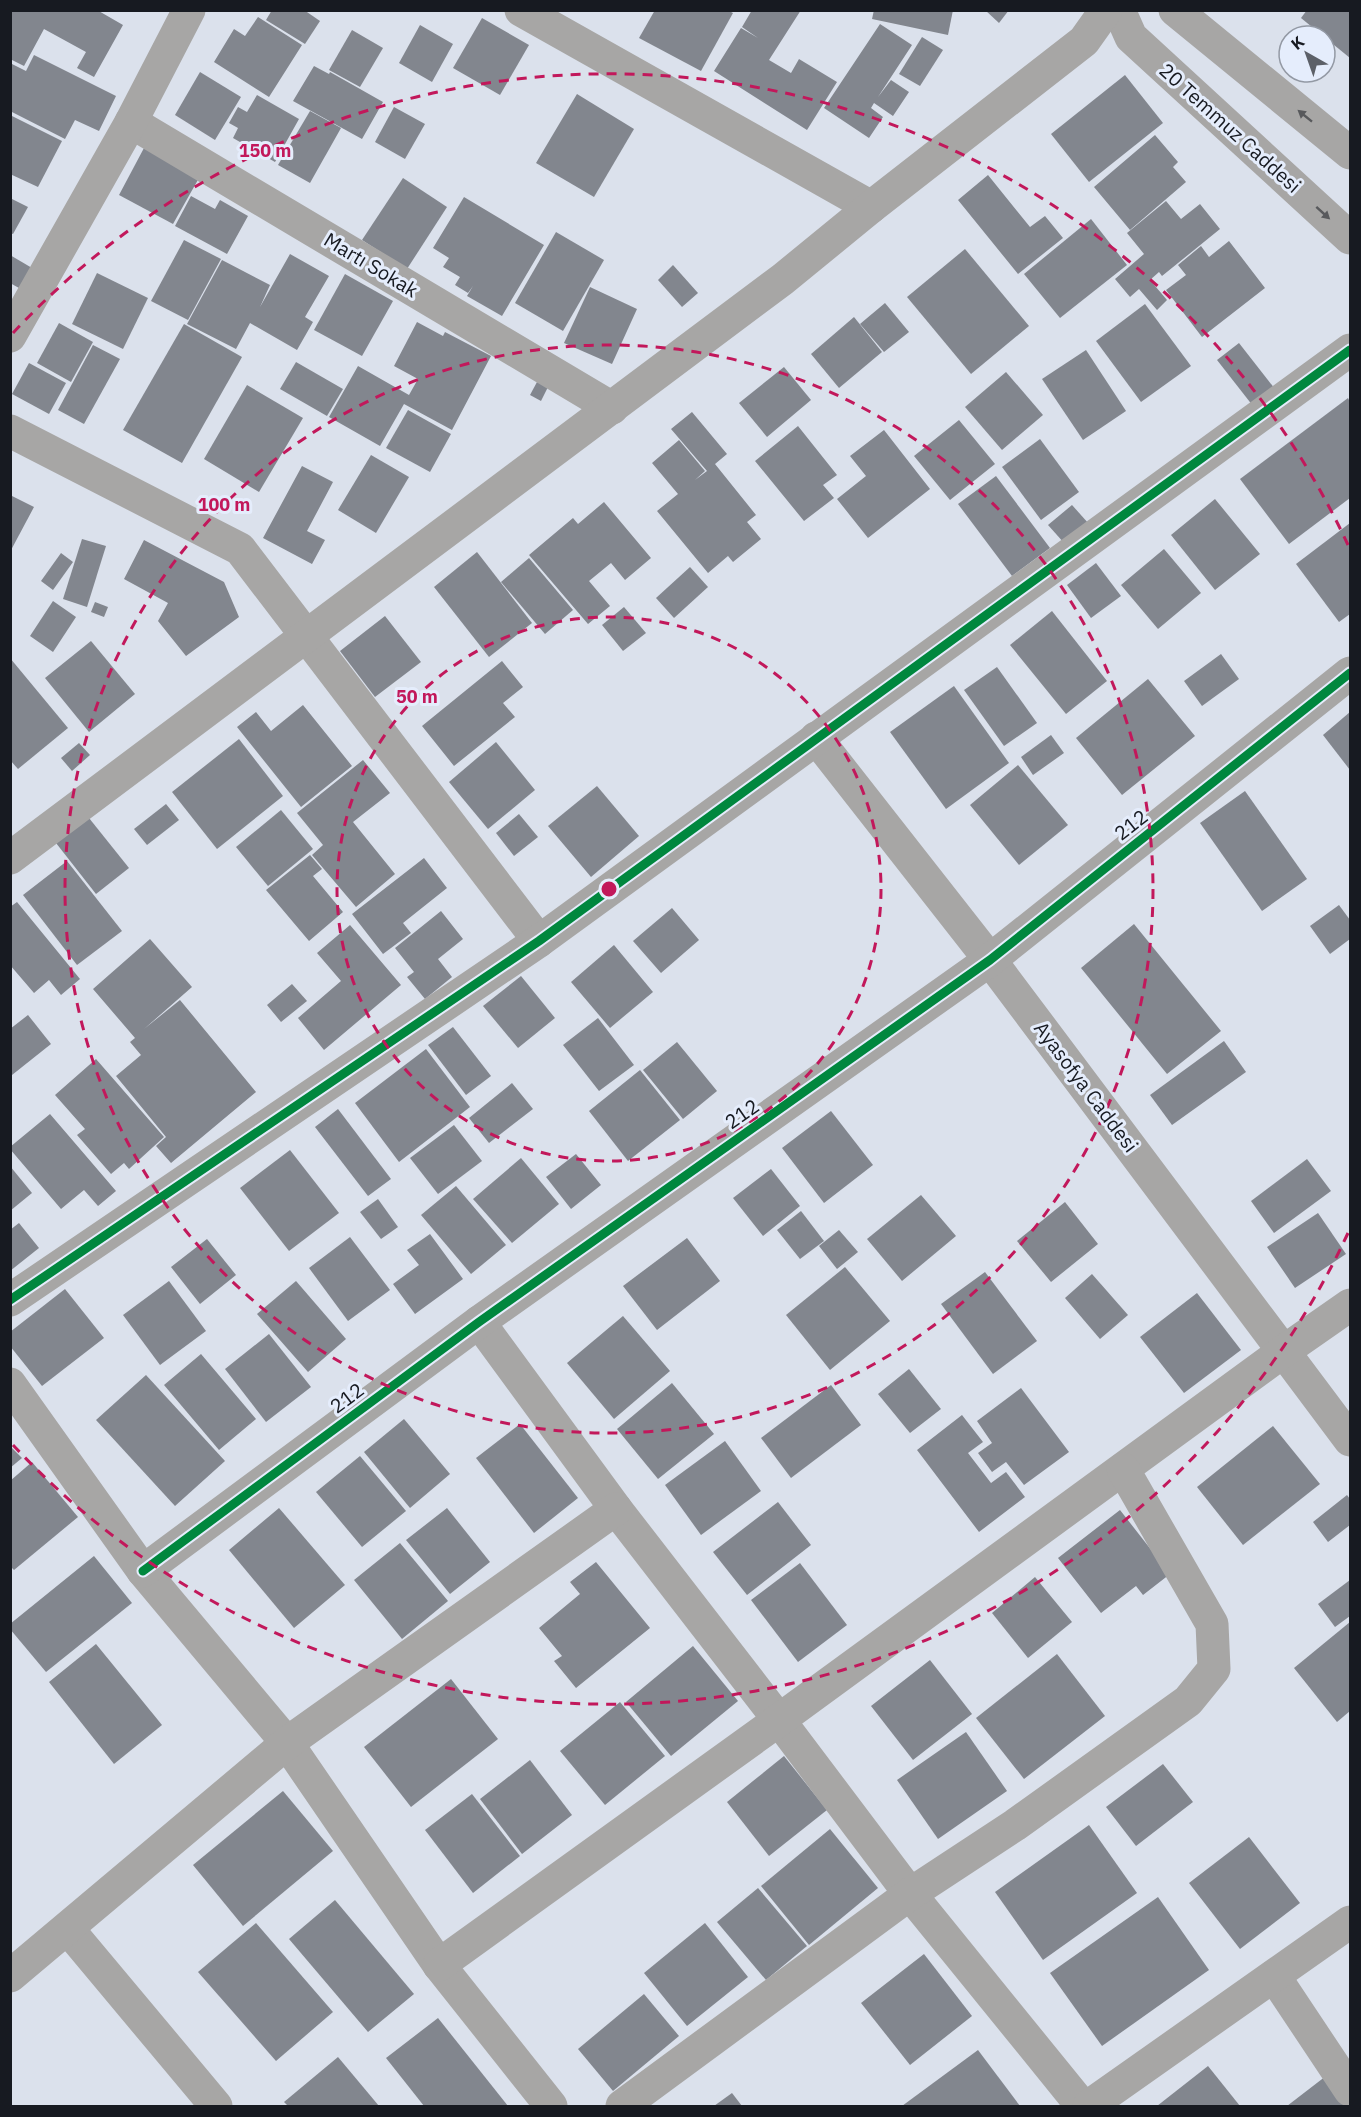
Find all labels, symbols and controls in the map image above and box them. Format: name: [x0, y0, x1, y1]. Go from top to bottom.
north arrow: [1277, 24, 1337, 84]
text: K: [1287, 31, 1308, 54]
street label: 20 Temmuz Caddesi: [1154, 57, 1307, 199]
one-way arrow: [1298, 110, 1313, 123]
text: 150 m: [239, 139, 291, 162]
one-way arrow: [1315, 206, 1330, 219]
street label: Martı Sokak: [319, 226, 424, 304]
text: 100 m: [198, 493, 250, 516]
text: 50 m: [396, 685, 438, 708]
street label: 212: [1108, 803, 1153, 846]
centre of rings: [599, 879, 619, 899]
street label: Ayasofya Caddesi: [1028, 1016, 1145, 1158]
street label: 212: [719, 1092, 764, 1135]
street label: 212: [324, 1376, 369, 1419]

